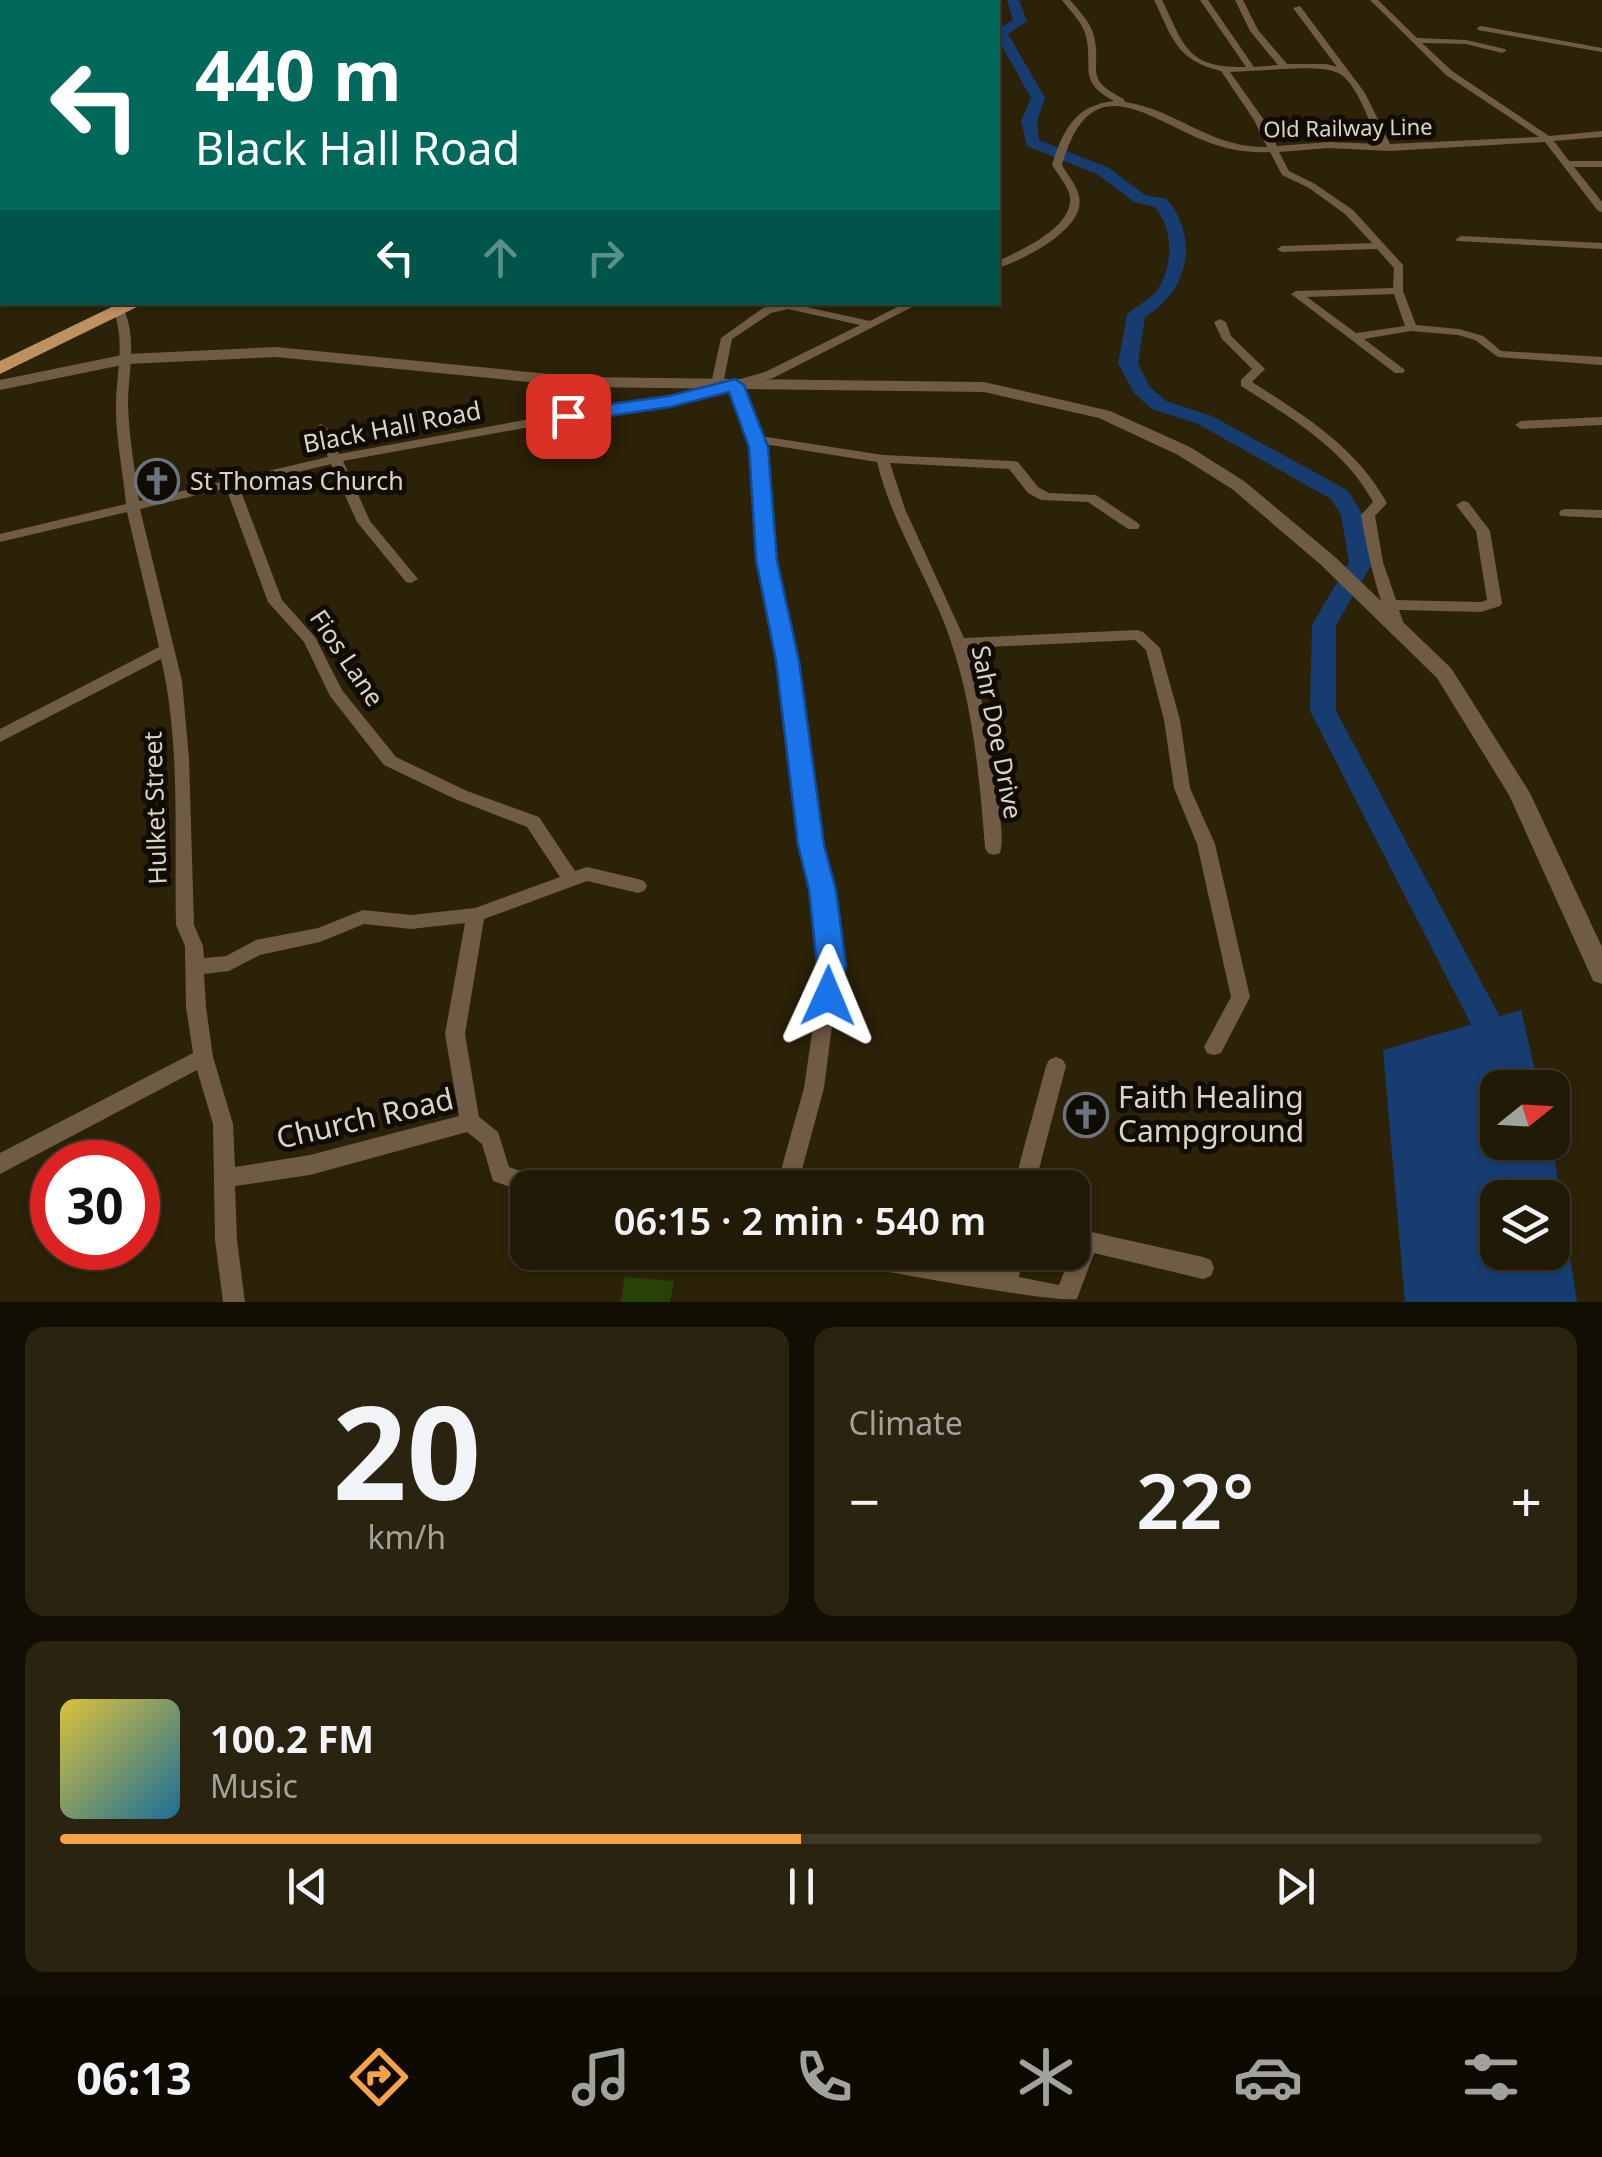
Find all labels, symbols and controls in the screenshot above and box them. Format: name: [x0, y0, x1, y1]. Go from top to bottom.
text: 440 m: [195, 26, 402, 122]
icon: left: [30, 40, 160, 170]
street label: Old Railway Line: [1263, 111, 1433, 143]
text: Black Hall Road: [195, 117, 520, 178]
icon: left: [368, 230, 423, 285]
icon: ahead: [473, 230, 528, 285]
icon: right: [578, 230, 633, 285]
pin: [526, 374, 611, 459]
icon: arrive: [541, 389, 596, 444]
street label: Black Hall Road: [300, 392, 484, 460]
church icon: St Thomas Church: [134, 458, 180, 504]
place label: St Thomas Church: [190, 463, 404, 497]
street label: Fios Lane: [303, 602, 393, 712]
street label: Sahr Doe Drive: [965, 642, 1031, 821]
street label: Hulket Street: [134, 731, 174, 885]
position arrow: [776, 944, 880, 1048]
north arrow: [1480, 1070, 1570, 1160]
map controls: [1480, 1070, 1570, 1270]
place label: Faith Healing Campground: [1118, 1076, 1304, 1151]
street label: Church Road: [272, 1077, 457, 1158]
church icon: Faith Healing Campground: [1063, 1092, 1109, 1138]
speed limit sign: 30: [30, 1140, 160, 1270]
button: layers: [1480, 1180, 1570, 1270]
text: 06:15 · 2 min · 540 m: [614, 1194, 986, 1246]
text: 20: [332, 1361, 481, 1538]
text: Climate: [849, 1401, 963, 1444]
text: 22°: [1136, 1449, 1254, 1551]
text: −: [849, 1463, 880, 1538]
text: +: [1511, 1463, 1542, 1538]
text: km/h: [367, 1515, 446, 1558]
text: 100.2 FM: [210, 1712, 374, 1764]
text: Music: [210, 1764, 298, 1807]
icon: previous: [280, 1859, 335, 1914]
icon: pause: [774, 1859, 829, 1914]
icon: next: [1268, 1859, 1323, 1914]
icon: directions: [344, 2042, 414, 2112]
icon: music: [566, 2042, 636, 2112]
icon: phone: [789, 2042, 859, 2112]
icon: climate: [1011, 2042, 1081, 2112]
icon: car: [1233, 2042, 1303, 2112]
icon: filters: [1456, 2042, 1526, 2112]
text: 06:13: [76, 2047, 192, 2108]

